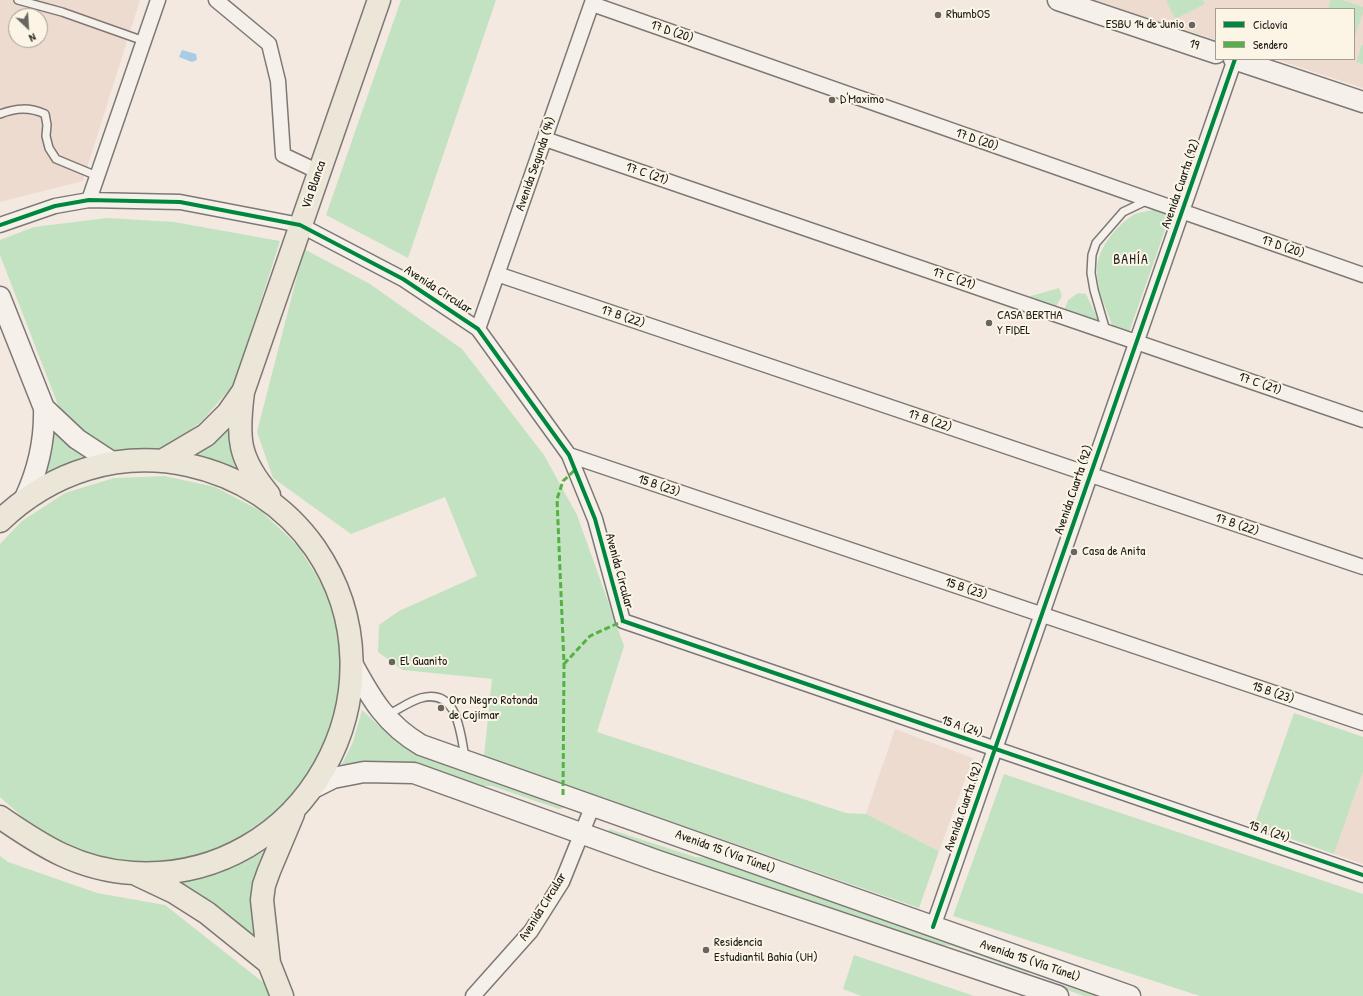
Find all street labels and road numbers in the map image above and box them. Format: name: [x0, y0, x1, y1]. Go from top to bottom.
street label: 17 D (20): [649, 17, 695, 47]
street label: 19: [1187, 36, 1201, 54]
street label: Avenida Segunda (94): [513, 115, 559, 213]
street label: 17 D (20): [954, 125, 1000, 155]
street label: Avenida Cuarta (92): [1158, 137, 1204, 231]
street label: Vía Blanca: [299, 159, 329, 211]
street label: 17 C (21): [624, 159, 670, 189]
street label: 17 D (20): [1260, 232, 1306, 262]
street label: Avenida Circular: [401, 262, 475, 318]
street label: 17 C (21): [931, 264, 977, 294]
street label: 17 B (22): [599, 302, 647, 332]
street label: 17 C (21): [1237, 369, 1283, 399]
street label: 17 B (22): [906, 406, 954, 436]
street label: Avenida Cuarta (92): [1051, 443, 1097, 537]
street label: 15 B (23): [636, 471, 682, 501]
street label: 17 B (22): [1213, 510, 1261, 540]
street label: Avenida Circular: [601, 532, 637, 610]
street label: 15 B (23): [943, 574, 989, 604]
street label: 15 B (23): [1250, 678, 1296, 708]
street label: 15 A (24): [939, 713, 985, 741]
street label: Avenida Cuarta (92): [941, 760, 987, 854]
street label: 15 A (24): [1246, 818, 1292, 846]
street label: Avenida 15 (Vía Túnel): [673, 827, 777, 877]
street label: Avenida Circular: [516, 870, 570, 944]
street label: Avenida 15 (Vía Túnel): [978, 937, 1082, 985]

